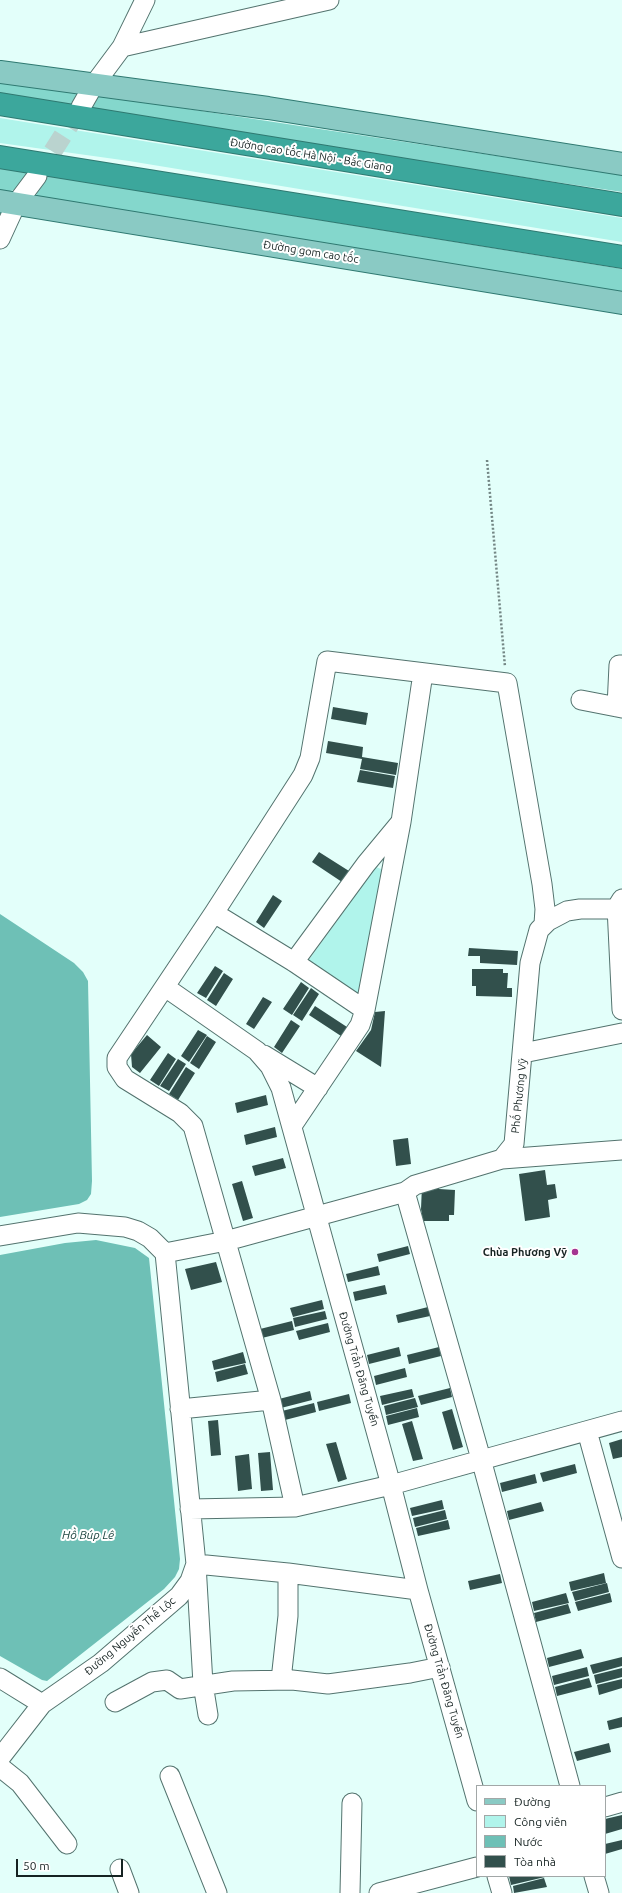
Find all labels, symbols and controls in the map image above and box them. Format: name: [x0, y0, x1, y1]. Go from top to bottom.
street label: Đường cao tốc Hà Nội - Bắc Giang: [229, 136, 393, 174]
street label: Đường gom cao tốc: [262, 238, 360, 266]
street label: Phố Phương Vỹ: [509, 1058, 529, 1134]
place label: Chùa Phương Vỹ: [483, 1245, 567, 1259]
marker: Chùa Phương Vỹ: [570, 1247, 580, 1257]
street label: Đường Trần Đăng Tuyển: [336, 1310, 382, 1428]
water label: Hồ Búp Lê: [62, 1528, 114, 1542]
street label: Đường Nguyễn Thế Lộc: [82, 1594, 178, 1678]
street label: Đường Trần Đăng Tuyển: [421, 1622, 467, 1740]
legend: [476, 1785, 606, 1877]
text: Đường: [514, 1795, 551, 1808]
text: Công viên: [514, 1815, 567, 1828]
text: Nước: [514, 1835, 542, 1848]
scale bar: [18, 1851, 125, 1877]
text: Tòa nhà: [514, 1855, 556, 1868]
text: 50 m: [23, 1859, 50, 1872]

